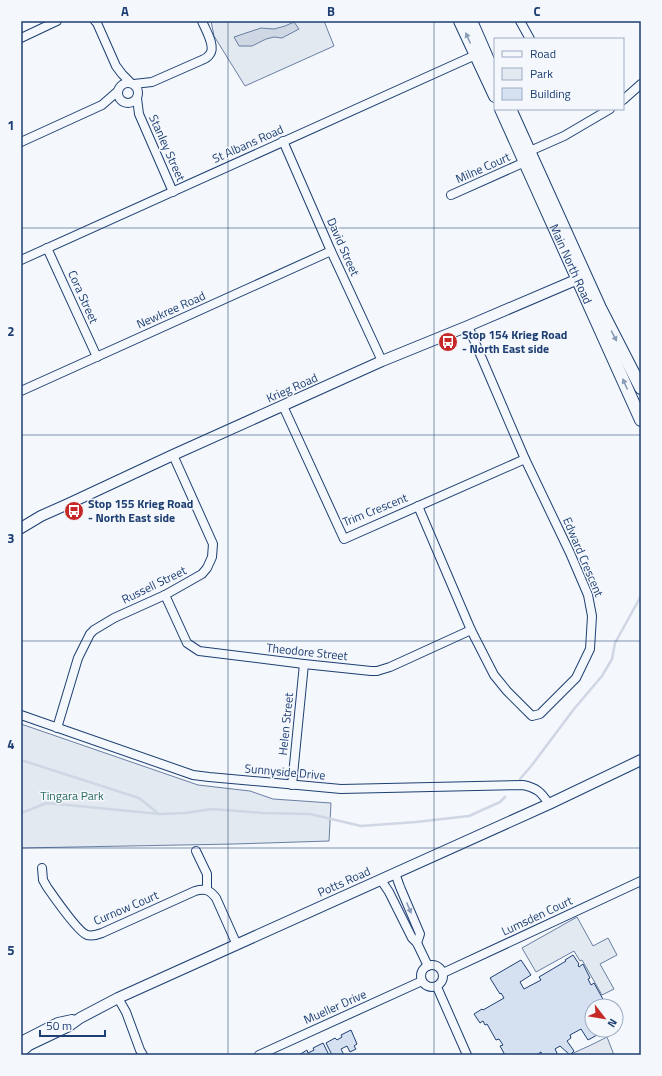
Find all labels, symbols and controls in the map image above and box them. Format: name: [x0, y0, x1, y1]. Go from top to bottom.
text: A: [121, 1, 129, 21]
text: B: [327, 1, 335, 21]
text: C: [533, 1, 541, 21]
one-way arrow: [465, 32, 471, 44]
legend: [494, 38, 624, 110]
text: Road: [530, 44, 556, 63]
text: Park: [530, 64, 553, 83]
text: Building: [530, 84, 571, 103]
street label: Stanley Street: [144, 111, 191, 185]
text: 1: [7, 115, 15, 135]
street label: St Albans Road: [209, 119, 286, 168]
street label: Milne Court: [452, 147, 514, 188]
street label: David Street: [322, 215, 365, 280]
street label: Main North Road: [545, 221, 597, 307]
street label: Cora Street: [63, 267, 104, 327]
street label: Newkree Road: [133, 286, 208, 333]
text: 2: [7, 321, 15, 341]
place label: Stop 154 Krieg Road - North East side: [462, 325, 567, 358]
one-way arrow: [611, 330, 617, 341]
bus stop icon: Stop 154 Krieg Road - North East side: [437, 331, 459, 353]
street label: Krieg Road: [263, 368, 321, 407]
one-way arrow: [622, 379, 628, 390]
street label: Trim Crescent: [339, 488, 411, 531]
place label: Stop 155 Krieg Road - North East side: [88, 494, 193, 527]
bus stop icon: Stop 155 Krieg Road - North East side: [63, 500, 85, 522]
street label: Edward Crescent: [558, 514, 609, 600]
text: 3: [7, 528, 15, 548]
street label: Russell Street: [118, 560, 190, 608]
street label: Theodore Street: [266, 638, 349, 665]
street label: Helen Street: [273, 691, 298, 756]
text: 4: [7, 734, 15, 754]
street label: Sunnyside Drive: [244, 759, 326, 784]
park label: Tingara Park: [40, 786, 104, 805]
street label: Potts Road: [314, 861, 373, 902]
street label: Curnow Court: [90, 885, 162, 930]
street label: Lumsden Court: [498, 890, 576, 940]
one-way arrow: [406, 903, 412, 915]
text: 5: [7, 940, 15, 960]
street label: Mueller Drive: [300, 984, 369, 1029]
north arrow: [584, 998, 624, 1038]
scale bar: [40, 1012, 105, 1038]
text: 50 m: [46, 1016, 72, 1035]
text: N: [604, 1016, 621, 1031]

